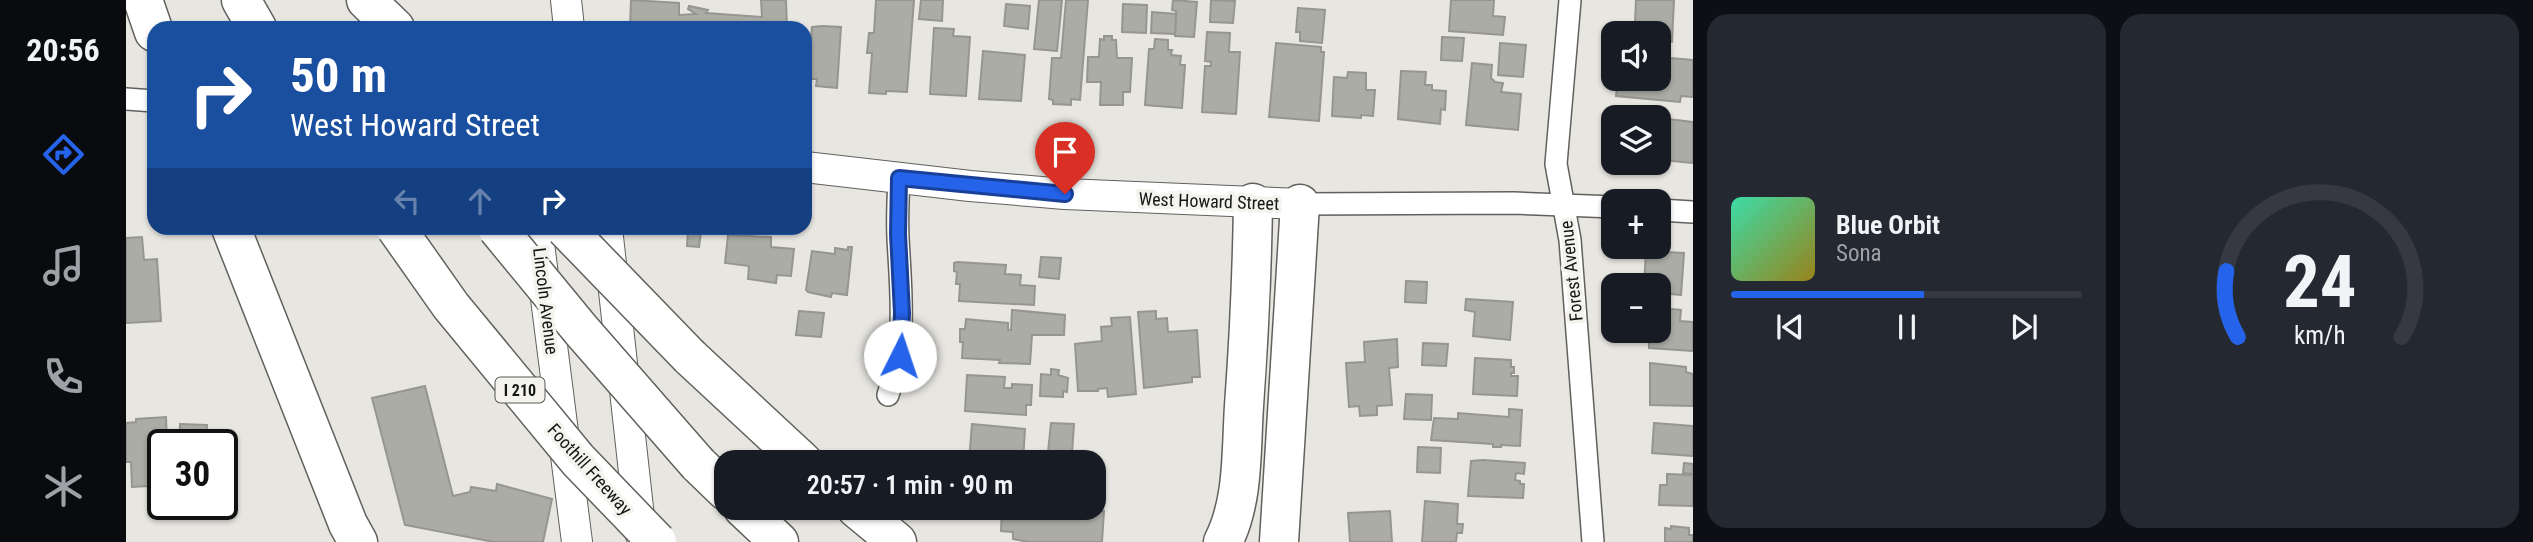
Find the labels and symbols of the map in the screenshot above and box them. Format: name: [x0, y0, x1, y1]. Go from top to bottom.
pin: [1035, 122, 1095, 194]
street label: West Howard Street: [1138, 188, 1280, 214]
street label: Forest Avenue: [1555, 220, 1587, 322]
street label: Lincoln Avenue: [529, 246, 563, 356]
position arrow: [863, 319, 937, 393]
road number: I 210: [496, 378, 544, 402]
street label: Foothill Freeway: [544, 419, 637, 519]
speed limit sign: 30: [147, 429, 238, 520]

